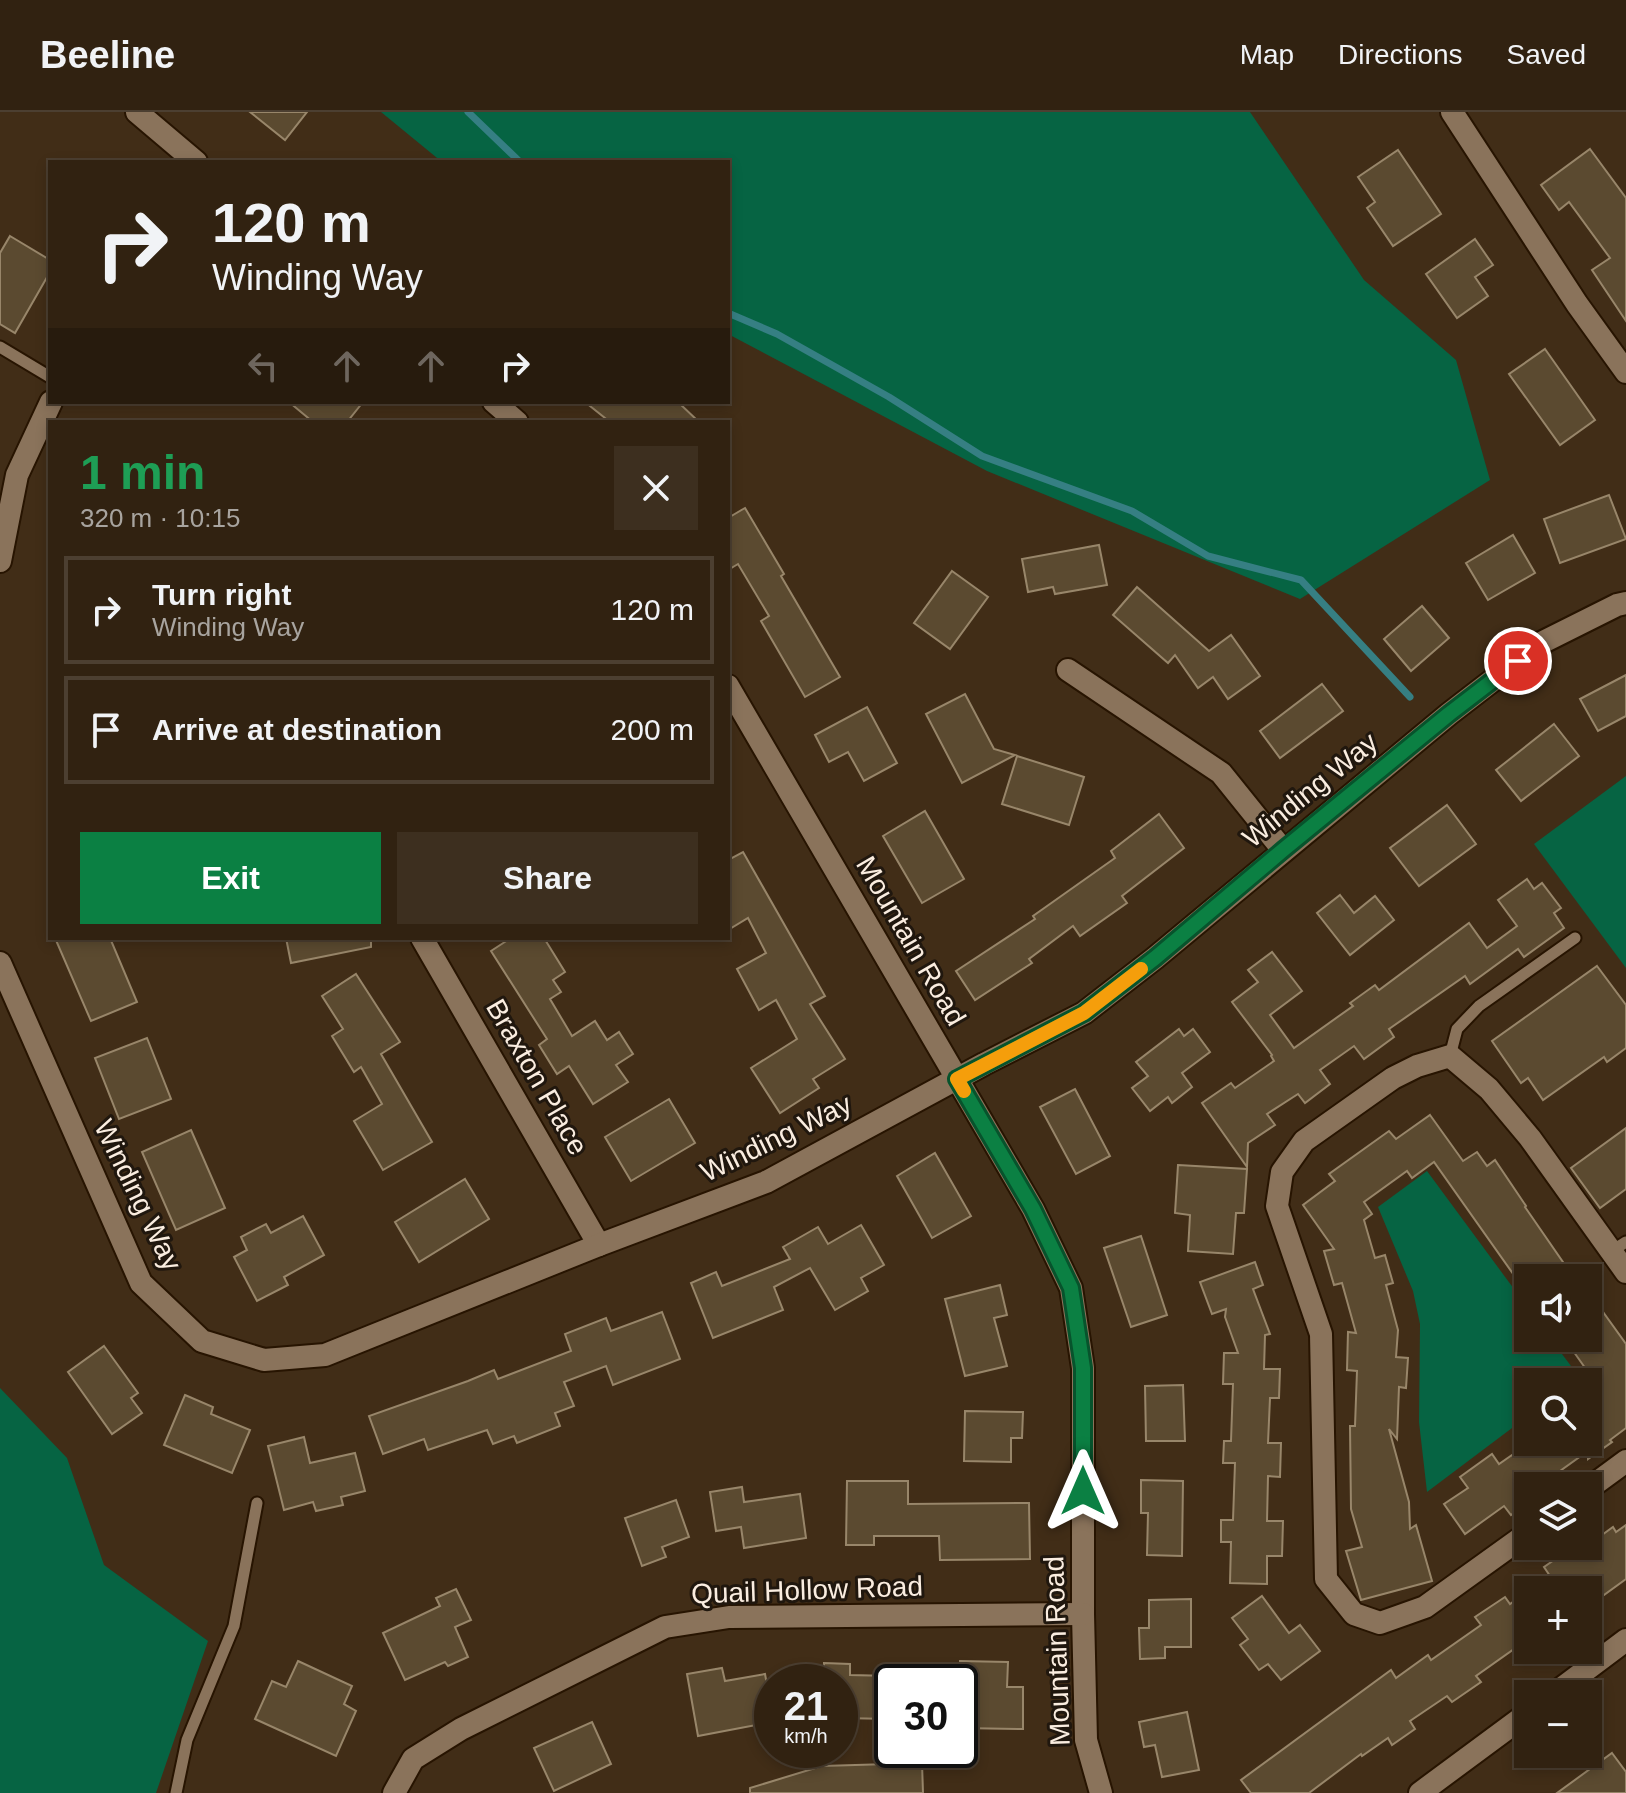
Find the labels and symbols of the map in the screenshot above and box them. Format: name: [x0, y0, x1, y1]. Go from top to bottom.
pin: [1484, 627, 1552, 695]
street label: Winding Way: [1237, 726, 1383, 854]
street label: Mountain Road: [850, 851, 972, 1031]
street label: Braxton Place: [480, 994, 594, 1160]
street label: Winding Way: [696, 1088, 856, 1188]
street label: Winding Way: [88, 1115, 188, 1275]
position arrow: [1041, 1449, 1125, 1533]
street label: Mountain Road: [1038, 1556, 1076, 1746]
street label: Quail Hollow Road: [691, 1570, 923, 1610]
speed limit sign: 30: [874, 1664, 978, 1768]

